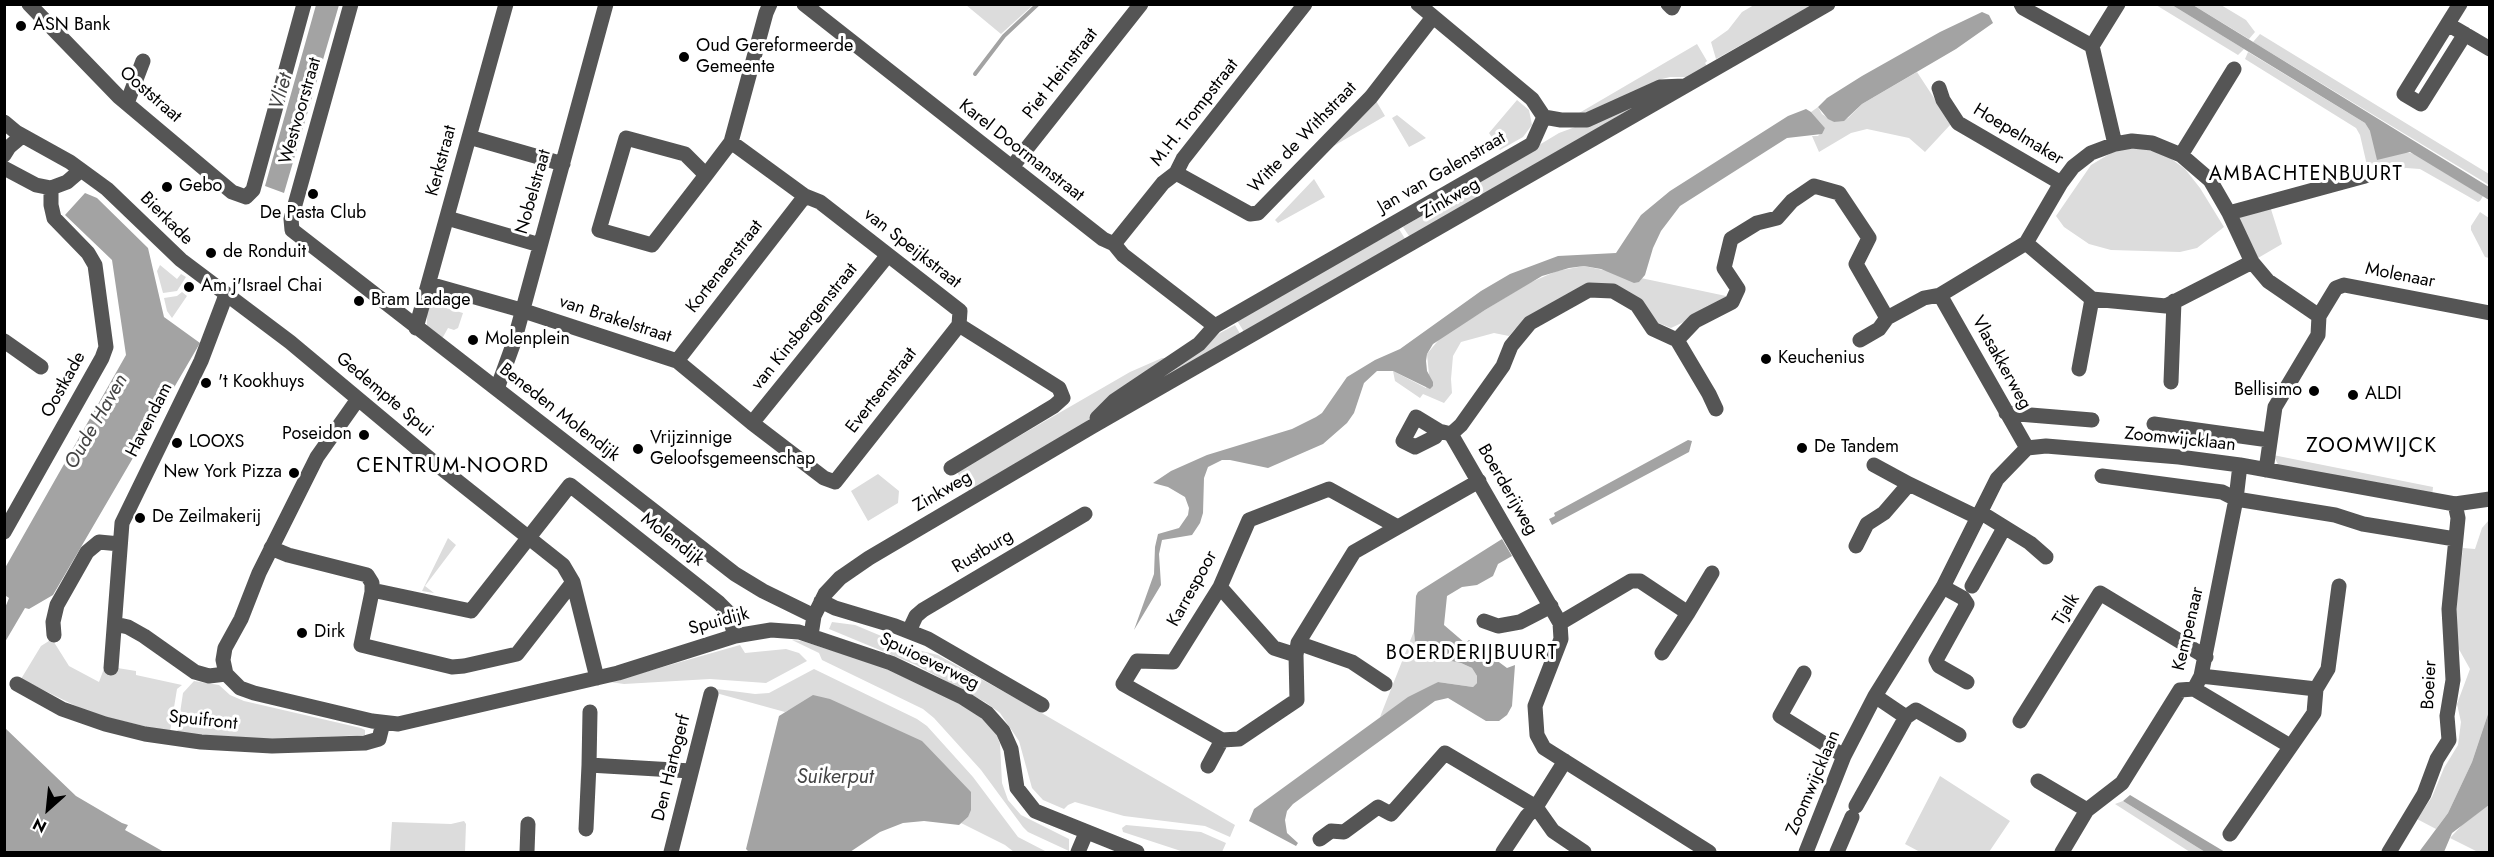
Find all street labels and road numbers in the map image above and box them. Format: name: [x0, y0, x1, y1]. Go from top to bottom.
street label: Piet Heinstraat: [1019, 24, 1103, 124]
street label: Westvoorstraat: [275, 55, 327, 167]
street label: M.H. Trompstraat: [1146, 55, 1244, 171]
street label: Ooststraat: [115, 62, 185, 128]
street label: Witte de Withstraat: [1244, 78, 1362, 198]
street label: Karel Doormanstraat: [954, 95, 1088, 207]
street label: Hoepelmaker: [1969, 100, 2067, 170]
street label: Kerkstraat: [422, 123, 462, 199]
street label: Jan van Galenstraat: [1374, 128, 1510, 218]
street label: Nobelstraat: [512, 147, 556, 237]
street label: Zinkweg: [1418, 174, 1484, 224]
street label: Bierkade: [135, 188, 197, 250]
street label: van Speijkstraat: [859, 204, 965, 294]
street label: Kortenaerstraat: [682, 216, 768, 318]
street label: van Kinsbergenstraat: [747, 259, 863, 395]
street label: Molenaar: [2363, 259, 2437, 293]
street label: van Brakelstraat: [556, 292, 674, 348]
street label: Vlasakkerweg: [1966, 312, 2036, 414]
street label: Evertsenstraat: [842, 344, 922, 438]
street label: Oostkade: [37, 348, 91, 422]
street label: Gedempte Spui: [331, 348, 437, 442]
street label: Beneden Molendijk: [494, 359, 624, 467]
street label: Havendam: [122, 379, 178, 461]
street label: Zoomwijcklaan: [2123, 423, 2237, 457]
street label: Boerderijweg: [1472, 441, 1542, 539]
street label: Zinkweg: [910, 467, 976, 517]
street label: Molendijk: [636, 509, 708, 571]
street label: Rustburg: [949, 525, 1017, 579]
street label: Karrespoor: [1163, 547, 1223, 631]
street label: Kempenaar: [2169, 585, 2209, 673]
street label: Tjalk: [2049, 590, 2085, 630]
street label: Spuidijk: [686, 604, 752, 640]
street label: Spuioeverweg: [876, 629, 982, 695]
street label: Boeier: [2418, 660, 2442, 710]
street label: Spuifront: [168, 707, 238, 735]
street label: Den Hartogerf: [648, 712, 696, 824]
street label: Zoomwijcklaan: [1782, 727, 1846, 839]

